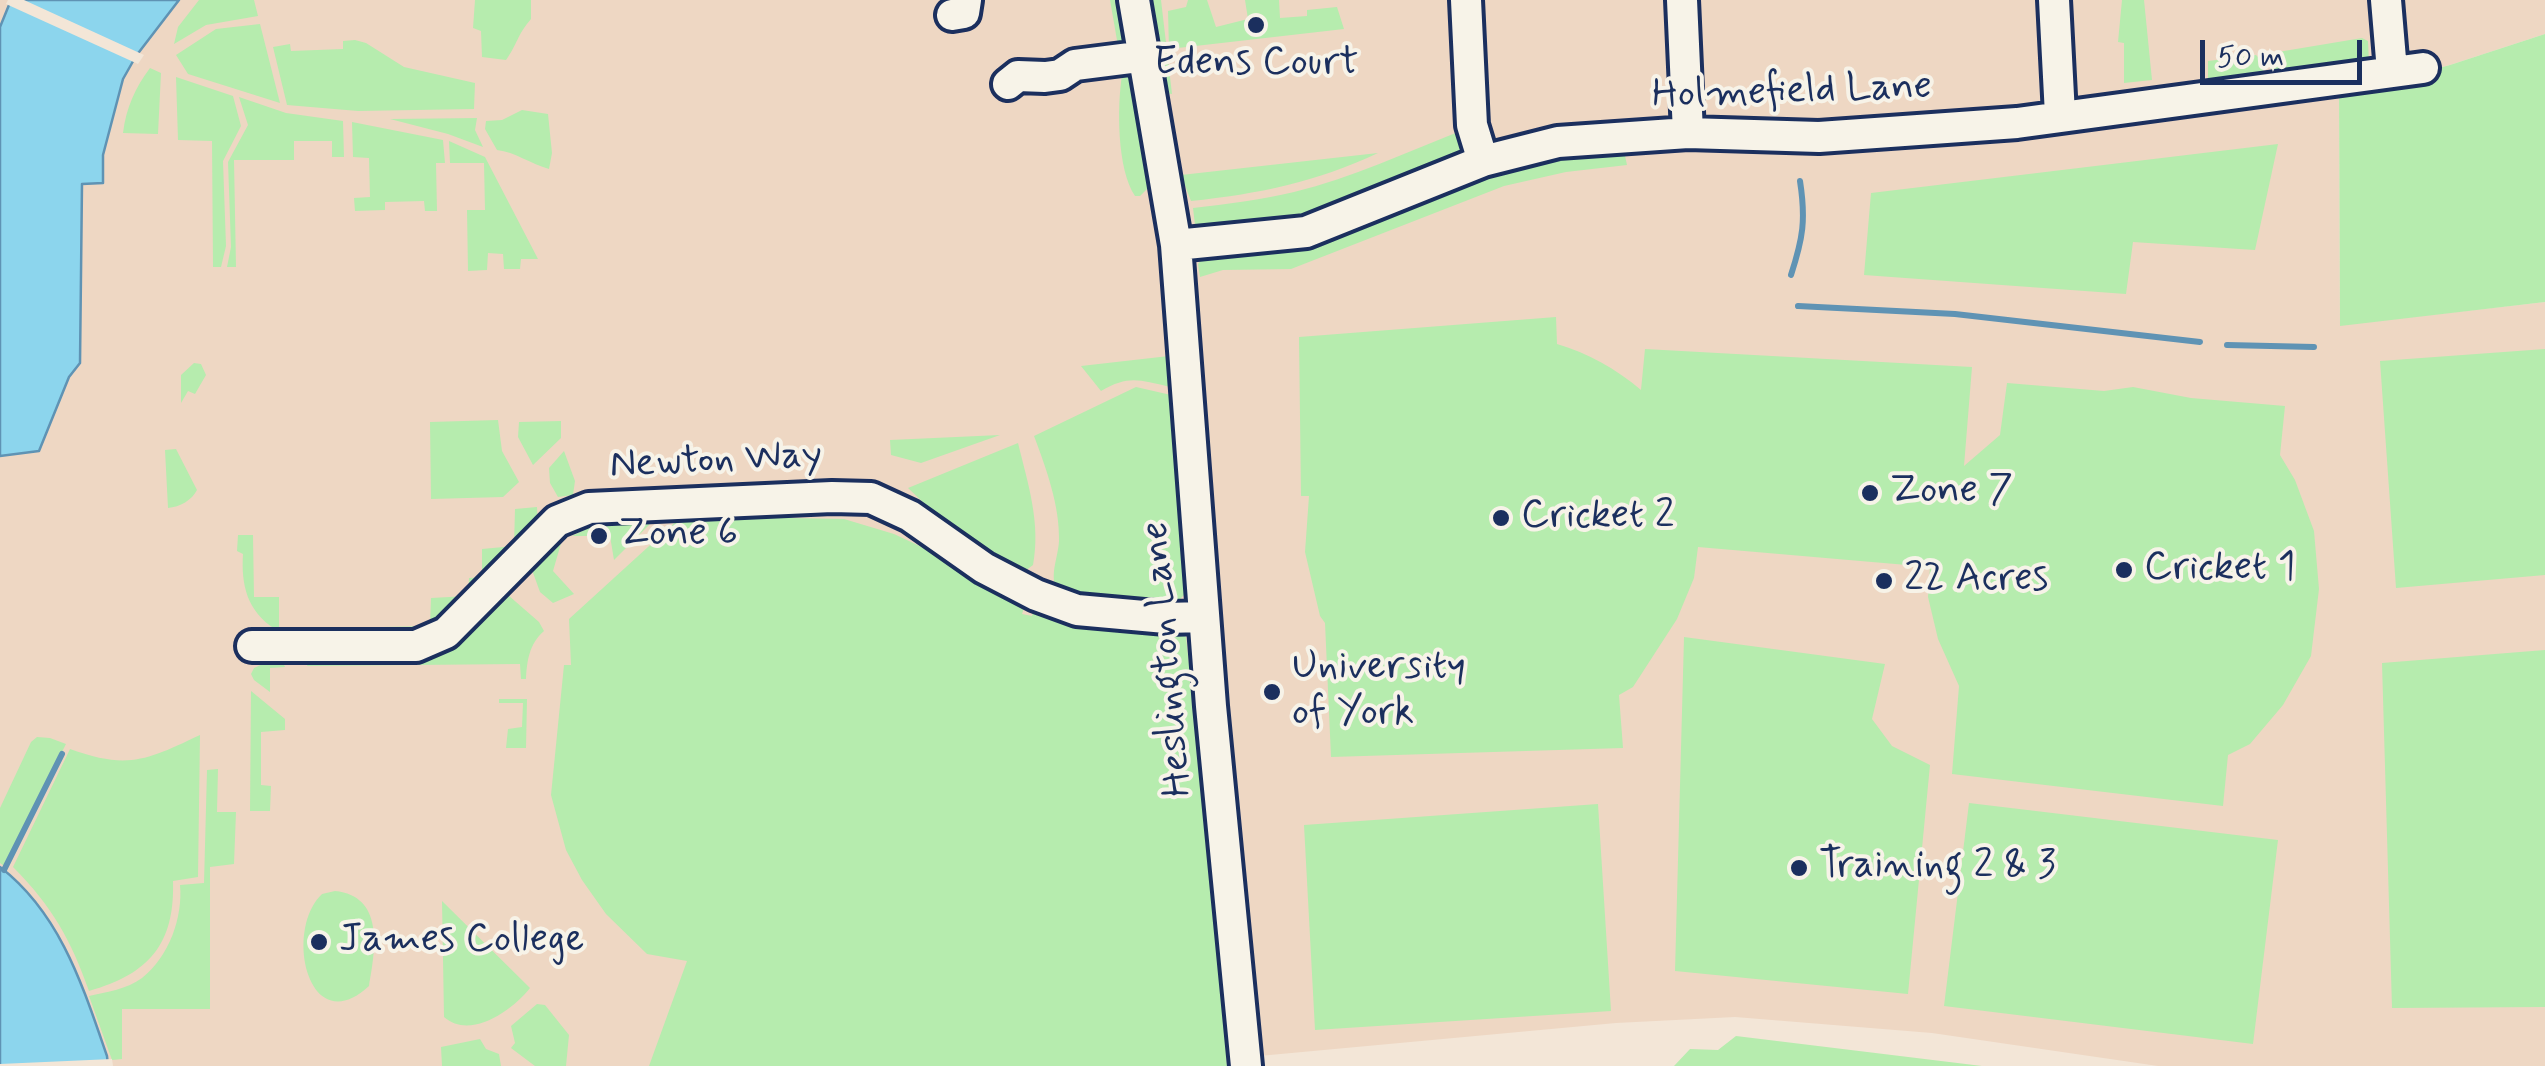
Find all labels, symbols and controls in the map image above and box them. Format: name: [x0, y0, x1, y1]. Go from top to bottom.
marker: Edens Court: [1245, 14, 1267, 36]
scale bar: [2205, 20, 2368, 82]
text: 50 m: [2217, 38, 2284, 77]
place label: Edens Court: [1154, 41, 1358, 89]
street label: Holmefield Lane: [1651, 64, 1933, 122]
street label: Newton Way: [609, 432, 823, 492]
place label: Zone 7: [1890, 469, 2013, 517]
marker: Zone 7: [1859, 482, 1881, 504]
place label: Cricket 2: [1521, 494, 1674, 542]
marker: Cricket 2: [1490, 507, 1512, 529]
place label: Zone 6: [619, 512, 738, 560]
street label: Heslington Lane: [1133, 519, 1205, 799]
marker: Zone 6: [588, 525, 610, 547]
place label: Cricket 1: [2144, 546, 2296, 594]
place label: 22 Acres: [1904, 557, 2048, 605]
marker: Cricket 1: [2113, 559, 2135, 581]
marker: 22 Acres: [1873, 570, 1895, 592]
place label: University of York: [1292, 645, 1466, 739]
marker: University of York: [1261, 681, 1283, 703]
place label: Training 2 & 3: [1819, 844, 2056, 892]
marker: Training 2 & 3: [1788, 857, 1810, 879]
place label: James College: [339, 918, 584, 966]
marker: James College: [308, 931, 330, 953]

